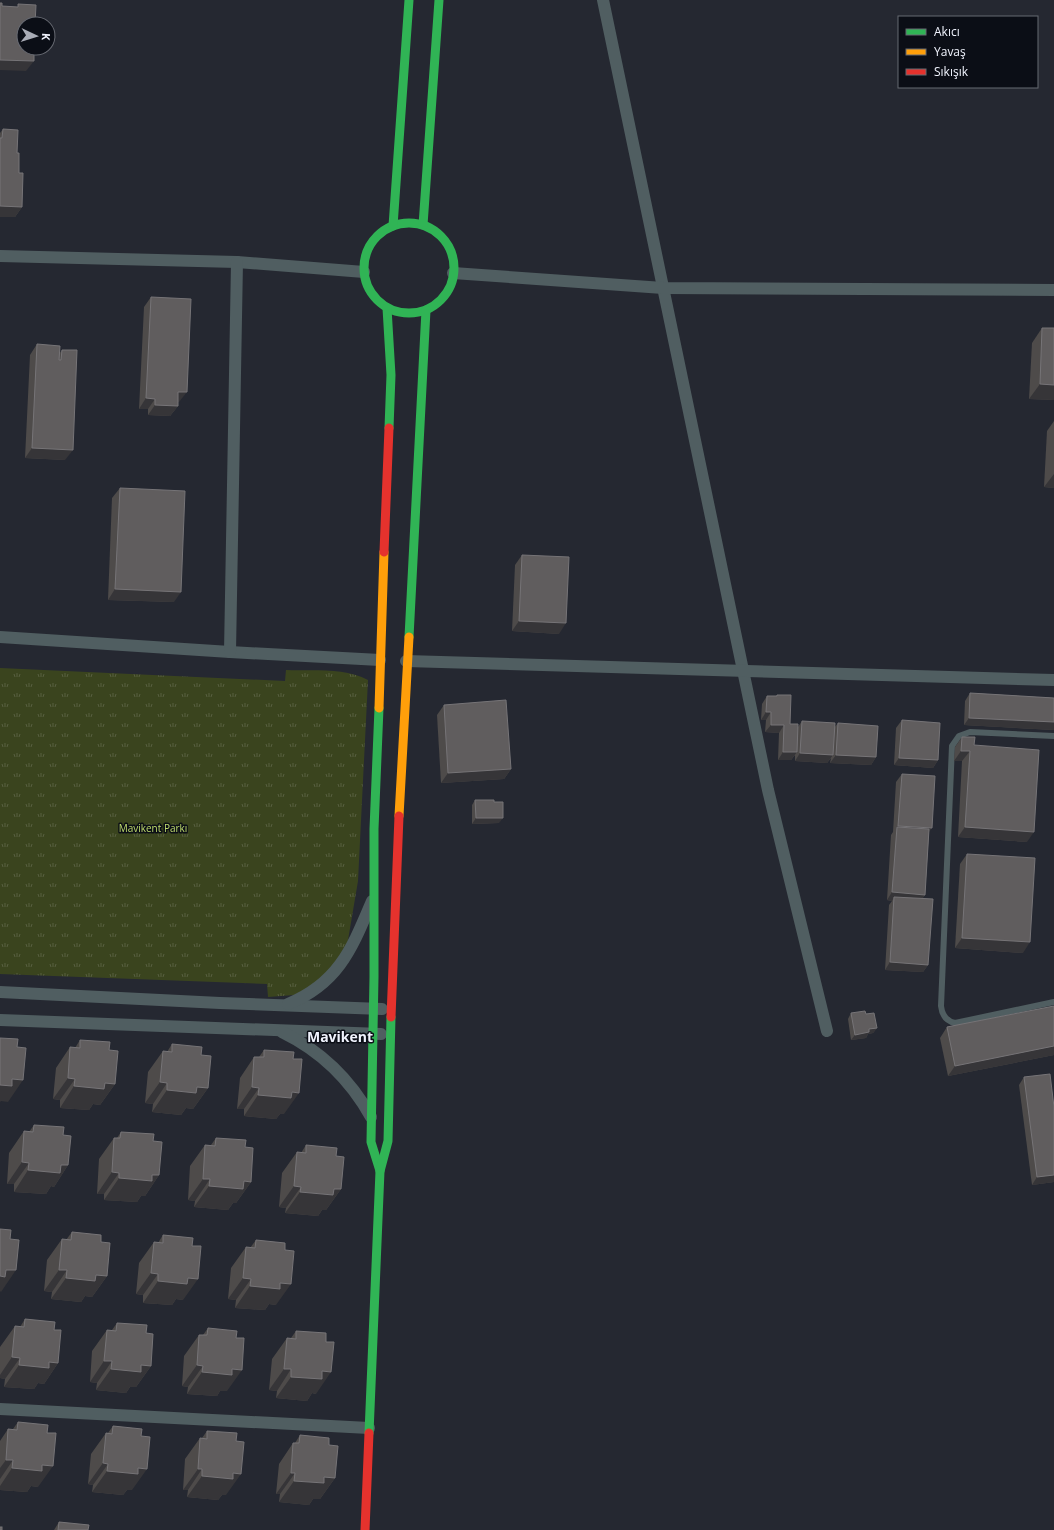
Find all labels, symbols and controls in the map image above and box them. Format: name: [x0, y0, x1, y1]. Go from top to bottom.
north arrow: [16, 16, 56, 56]
legend: [898, 16, 1038, 88]
text: Akıcı: [934, 23, 960, 40]
text: K: [39, 33, 54, 42]
text: Yavaş: [934, 43, 966, 60]
text: Sıkışık: [934, 63, 969, 80]
park label: Mavikent Parkı: [119, 821, 187, 835]
district label: Mavikent: [307, 1027, 373, 1046]

